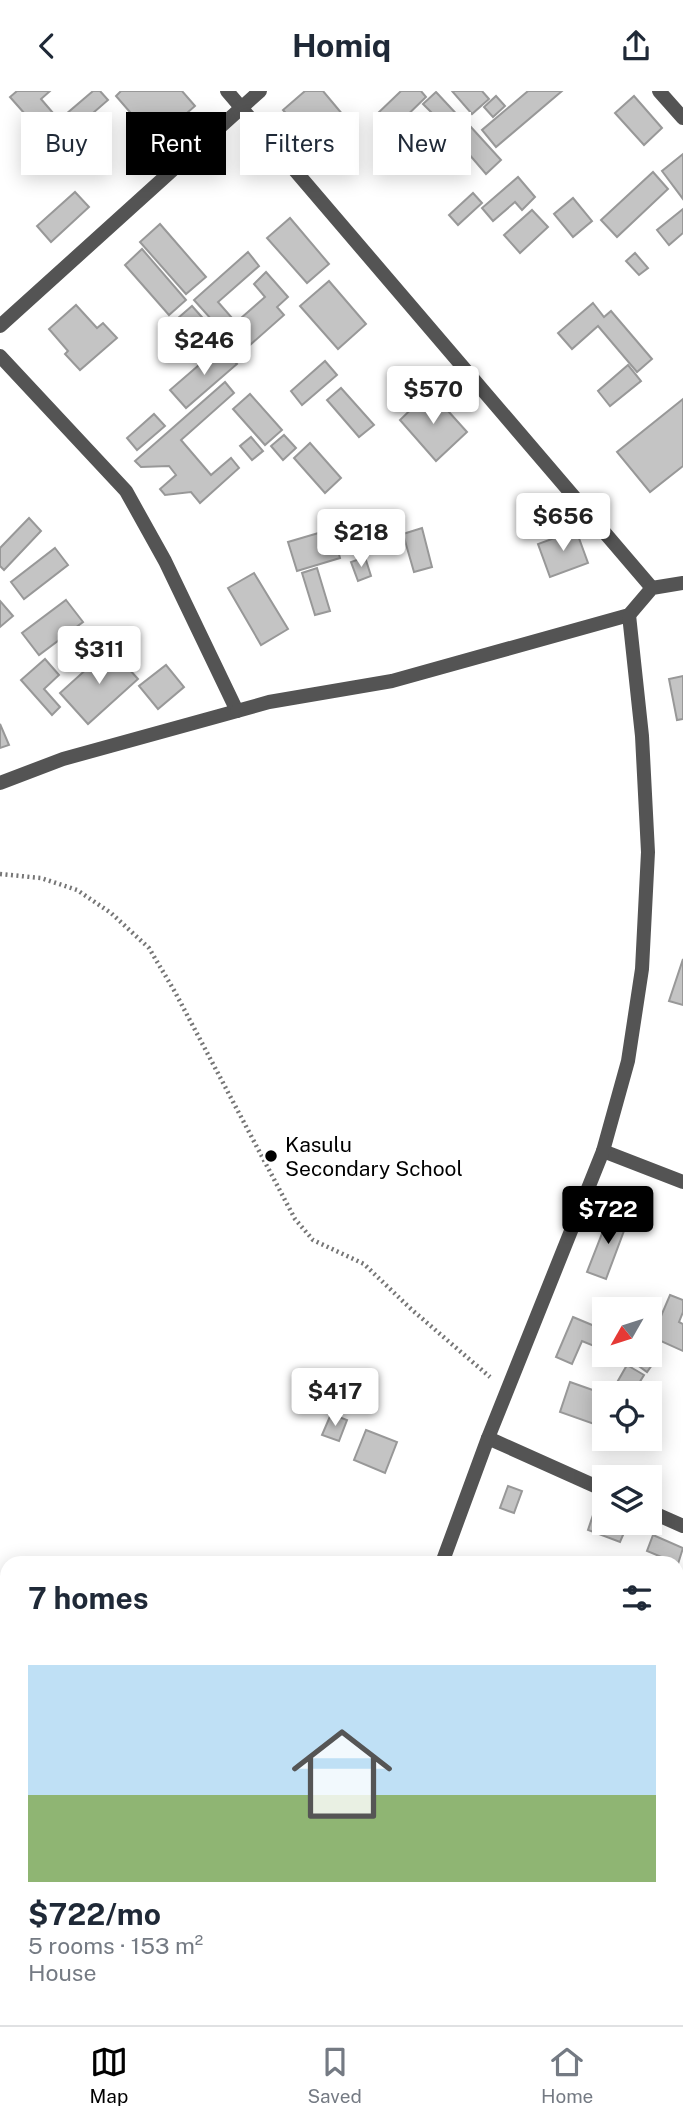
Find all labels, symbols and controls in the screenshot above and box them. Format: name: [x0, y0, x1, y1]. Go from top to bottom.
icon: back: [28, 27, 66, 65]
text: Homiq: [292, 27, 391, 64]
icon: share: [617, 27, 655, 65]
chip: Buy: [21, 112, 112, 175]
chip: Rent: [126, 112, 226, 175]
chip: Filters: [240, 112, 359, 175]
chip: New: [373, 112, 471, 175]
pin: $246: [163, 317, 245, 377]
text: $246: [174, 326, 234, 353]
pin: $570: [392, 367, 474, 426]
text: $570: [403, 375, 463, 402]
pin: $656: [522, 493, 604, 553]
text: $656: [532, 502, 594, 529]
pin: $218: [320, 510, 402, 569]
text: $218: [333, 518, 389, 545]
pin: $311: [58, 627, 140, 686]
text: $311: [74, 635, 124, 662]
place label: Kasulu Secondary School: [285, 1132, 463, 1181]
marker: Kasulu Secondary School: [263, 1148, 279, 1164]
pin: $722: [567, 1187, 649, 1246]
text: $722: [578, 1195, 638, 1222]
north arrow: [592, 1297, 662, 1367]
map controls: [592, 1297, 662, 1535]
pin: $417: [294, 1369, 376, 1428]
text: $417: [308, 1377, 362, 1404]
button: locate: [592, 1381, 662, 1451]
button: layers: [592, 1465, 662, 1535]
icon: filters: [618, 1579, 656, 1617]
text: 7 homes: [28, 1580, 149, 1616]
icon: home: [279, 1711, 405, 1837]
text: $722/mo: [28, 1896, 161, 1932]
text: 5 rooms · 153 m²: [28, 1932, 203, 1959]
text: House: [28, 1959, 96, 1986]
tab: Map: [90, 2043, 128, 2107]
tab: Saved: [307, 2043, 362, 2107]
tab: Home: [541, 2043, 593, 2107]

